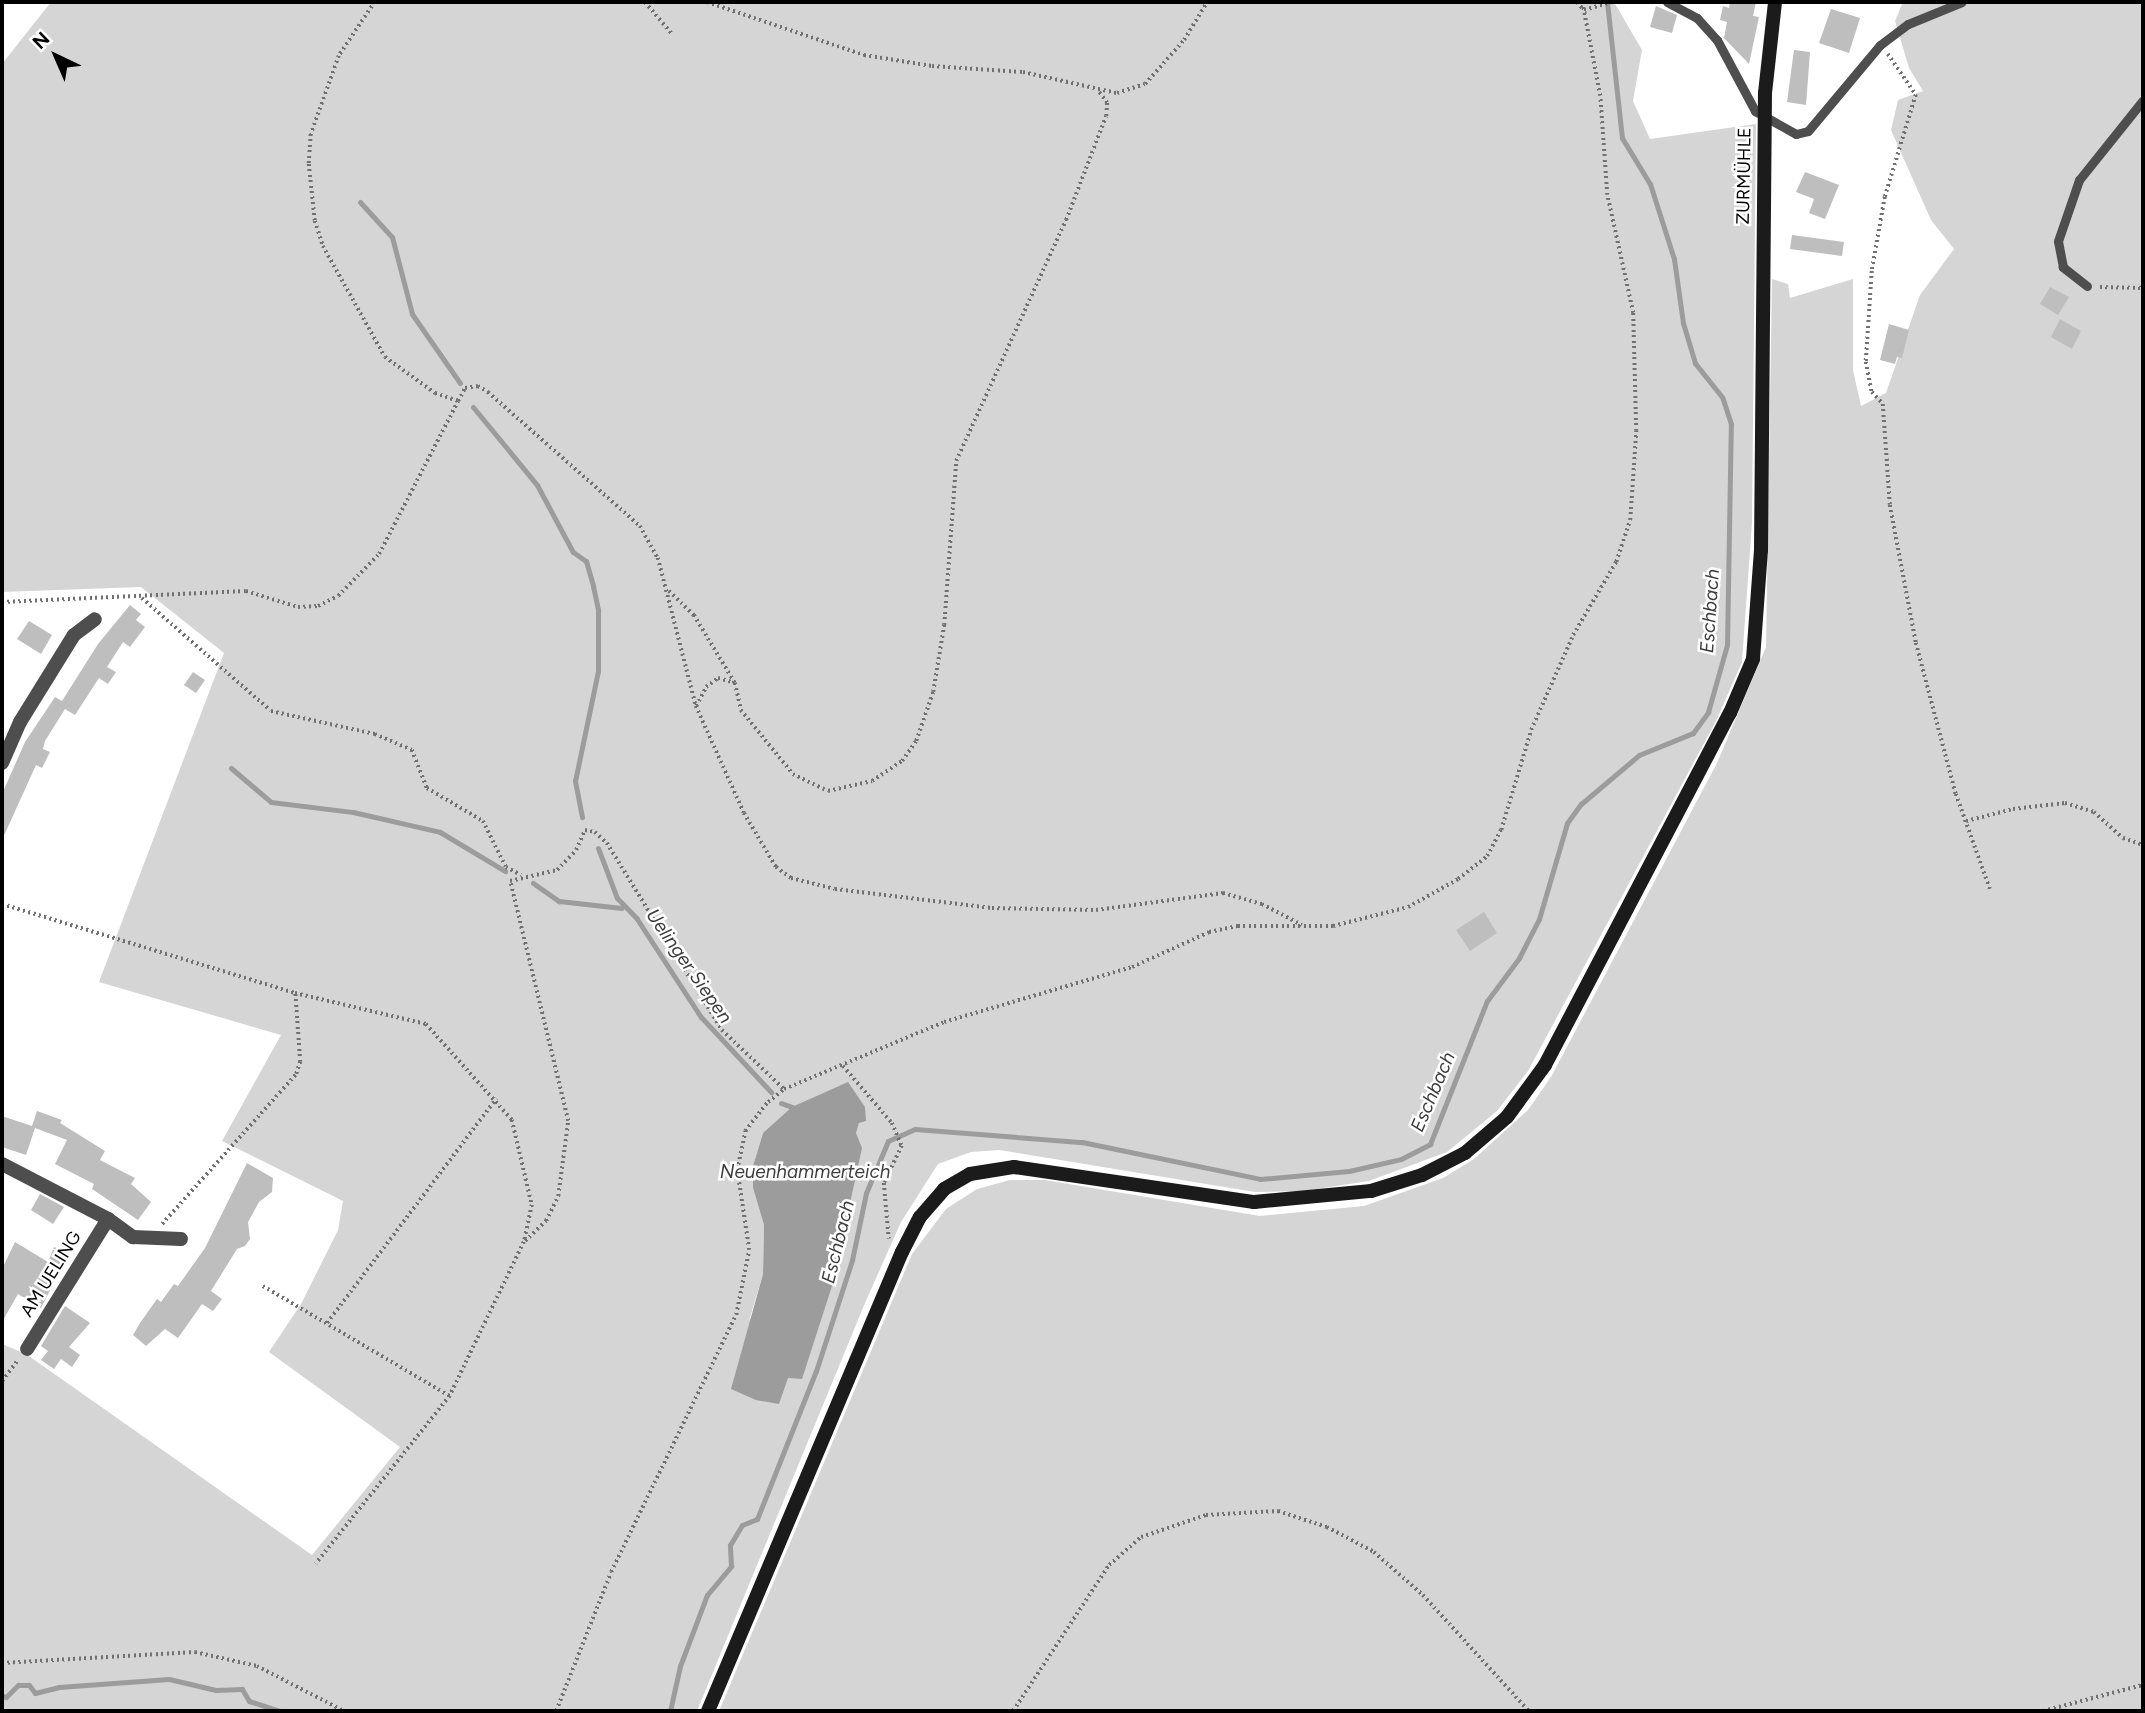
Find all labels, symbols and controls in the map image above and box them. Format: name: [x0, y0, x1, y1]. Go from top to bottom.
north arrow: [21, 21, 91, 91]
text: N: [28, 27, 54, 54]
street label: ZURMÜHLE: [1732, 127, 1756, 225]
water label: Eschbach: [1696, 568, 1724, 654]
water label: Uelinger Siepen: [641, 904, 737, 1028]
water label: Eschbach: [1406, 1049, 1460, 1135]
water label: Neuenhammerteich: [720, 1161, 890, 1183]
water label: Eschbach: [817, 1198, 859, 1286]
street label: AM UELING: [16, 1227, 86, 1321]

